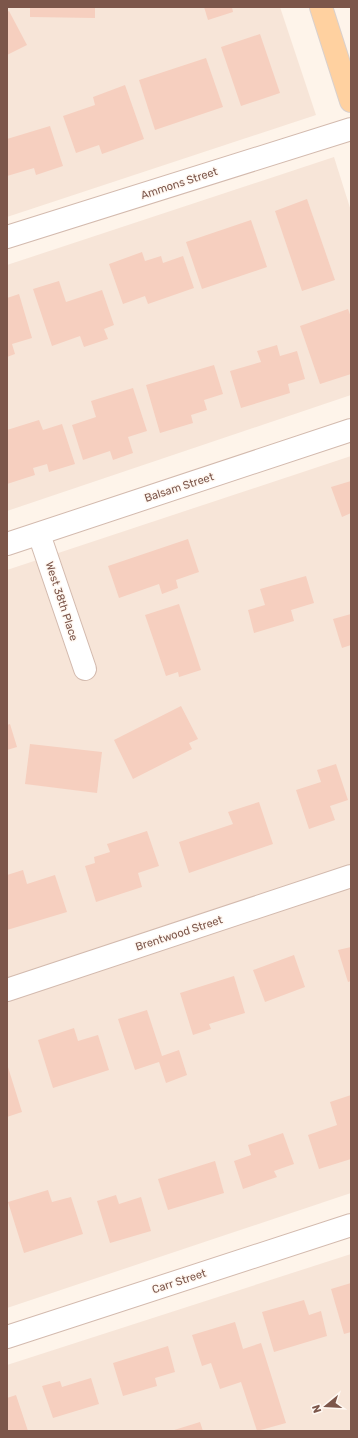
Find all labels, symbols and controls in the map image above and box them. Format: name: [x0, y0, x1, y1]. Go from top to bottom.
street label: Ammons Street: [139, 165, 220, 202]
street label: Balsam Street: [143, 470, 216, 505]
street label: West 38th Place: [43, 560, 80, 642]
street label: Brentwood Street: [134, 913, 225, 954]
street label: Carr Street: [151, 1266, 208, 1296]
north arrow: [306, 1386, 346, 1426]
text: N: [310, 1403, 324, 1415]

